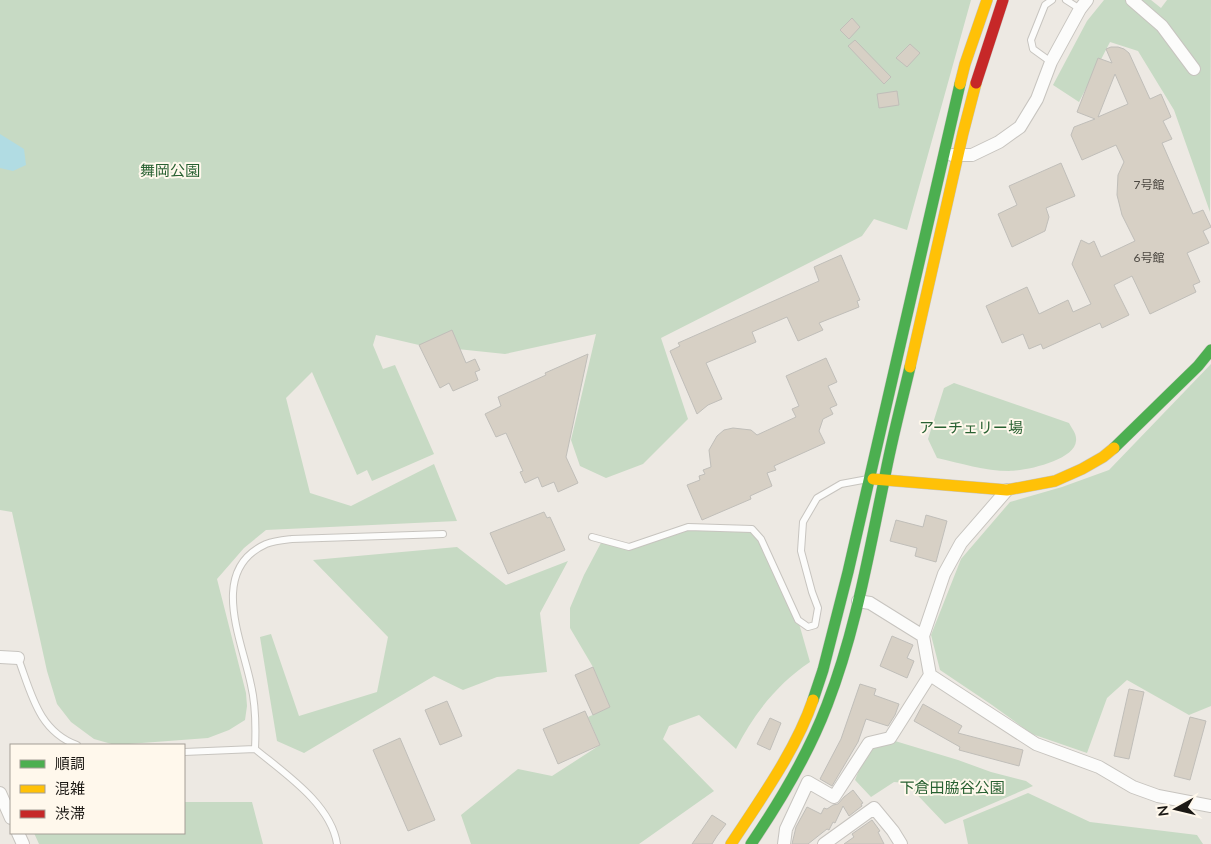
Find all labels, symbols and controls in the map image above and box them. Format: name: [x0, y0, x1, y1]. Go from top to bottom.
park label: 舞岡公園: [140, 161, 200, 179]
house number: 7号館: [1134, 177, 1164, 192]
house number: 6号館: [1134, 250, 1164, 265]
park label: アーチェリー場: [919, 418, 1023, 436]
legend: [10, 744, 185, 834]
text: 順調: [55, 754, 85, 772]
park label: 下倉田脇谷公園: [899, 778, 1005, 796]
text: 混雑: [55, 779, 85, 797]
north arrow: [1151, 784, 1201, 834]
text: 渋滞: [55, 804, 85, 822]
text: N: [1153, 804, 1172, 817]

